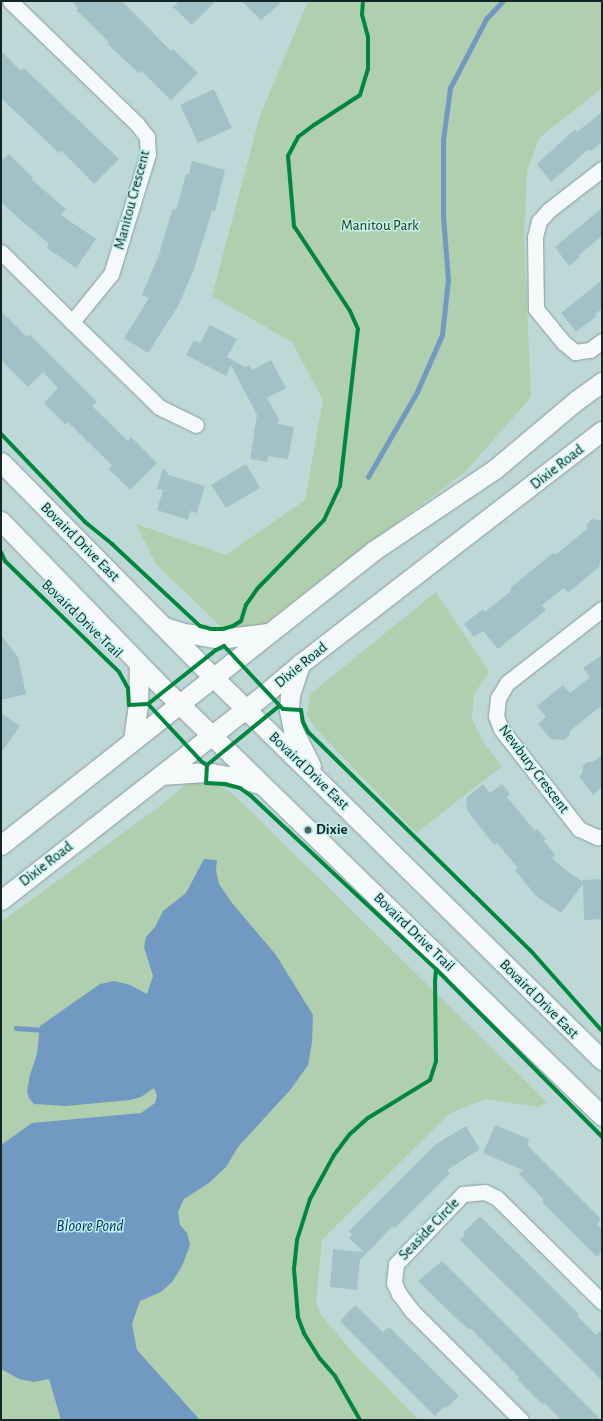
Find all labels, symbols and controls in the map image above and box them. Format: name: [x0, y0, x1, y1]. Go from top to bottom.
street label: Manitou Crescent: [110, 148, 154, 252]
park label: Manitou Park: [341, 217, 419, 235]
street label: Dixie Road: [527, 441, 587, 493]
street label: Bovaird Drive East: [37, 499, 123, 585]
street label: Bovaird Drive Trail: [38, 576, 126, 662]
street label: Dixie Road: [271, 638, 331, 692]
street label: Newbury Crescent: [495, 721, 573, 817]
street label: Bovaird Drive East: [265, 728, 353, 814]
place label: Dixie: [316, 821, 348, 839]
marker: Dixie: [303, 825, 313, 835]
street label: Dixie Road: [16, 838, 76, 890]
street label: Bovaird Drive Trail: [370, 889, 458, 975]
street label: Bovaird Drive East: [496, 956, 582, 1042]
street label: Seaside Circle: [395, 1194, 463, 1264]
water label: Bloore Pond: [56, 1216, 124, 1236]

